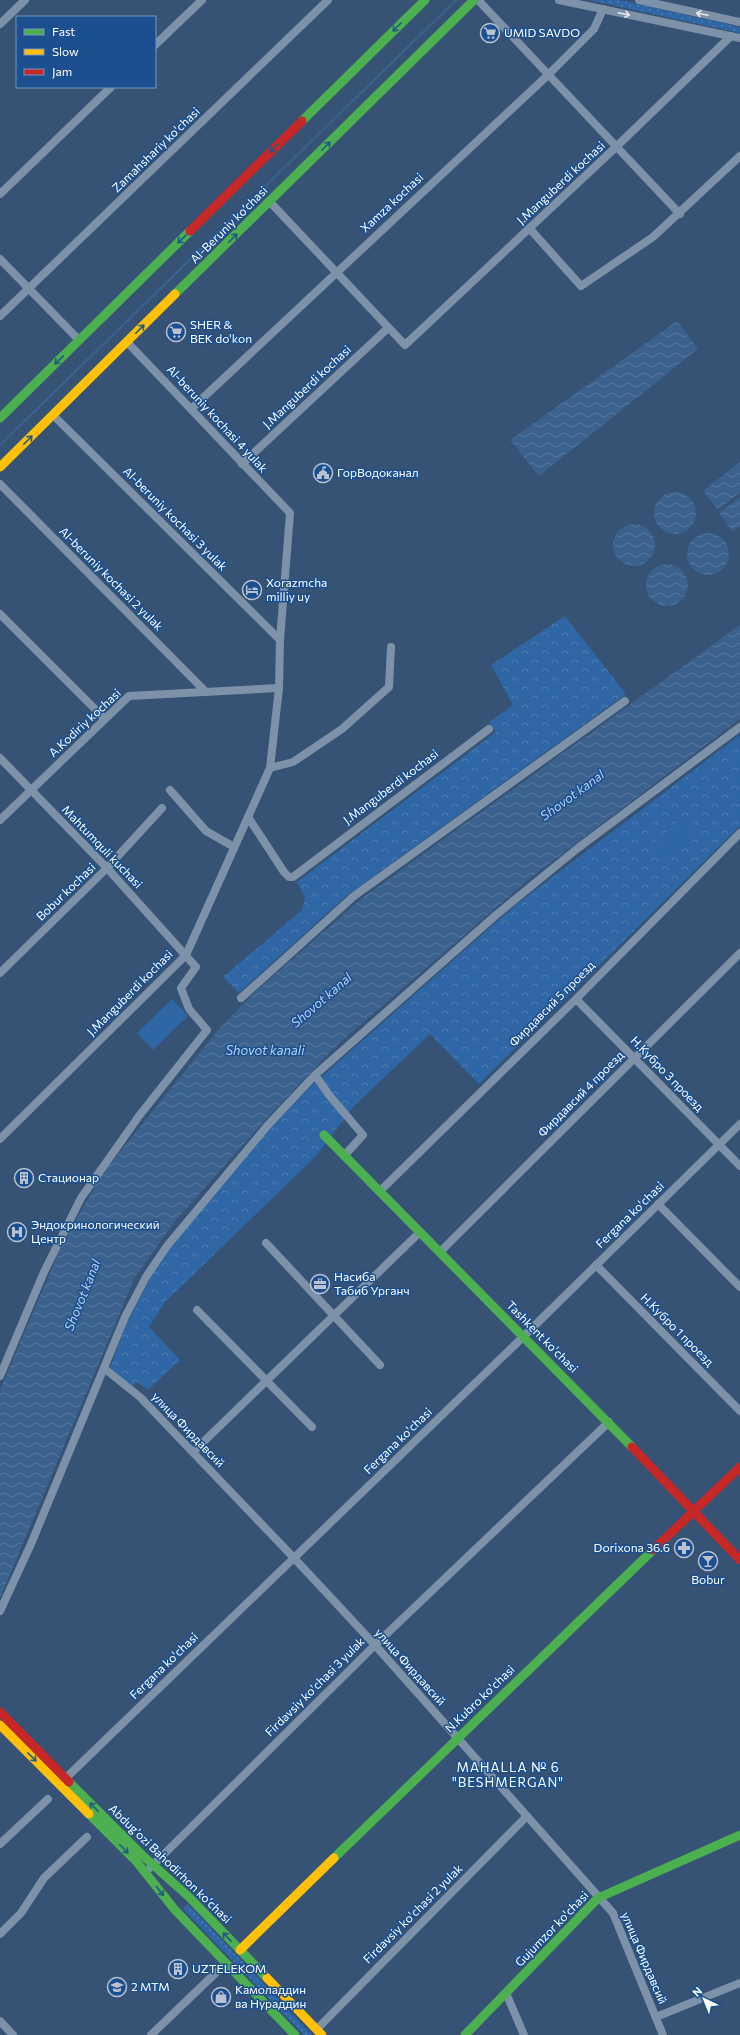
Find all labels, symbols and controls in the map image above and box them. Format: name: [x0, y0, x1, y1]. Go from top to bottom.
one-way arrow: [696, 9, 709, 17]
one-way arrow: [617, 10, 630, 18]
legend: [16, 16, 156, 88]
one-way arrow: [392, 22, 402, 32]
supermarket icon: UMID SAVDO: [479, 22, 501, 44]
text: Fast: [52, 24, 75, 38]
place label: UMID SAVDO: [504, 25, 580, 39]
text: Slow: [52, 44, 79, 58]
text: Jam: [52, 64, 72, 79]
street label: Zamahshariy ko'chasi: [109, 104, 202, 195]
street label: J.Manguberdi kochasi: [513, 138, 608, 227]
one-way arrow: [321, 141, 331, 151]
one-way arrow: [269, 143, 279, 153]
street label: Xamza kochasi: [357, 170, 426, 235]
street label: Al-Beruniy ko’chasi: [187, 183, 270, 266]
one-way arrow: [228, 233, 238, 242]
one-way arrow: [177, 234, 187, 244]
place label: SHER & BEK do'kon: [190, 317, 252, 345]
supermarket icon: SHER & BEK do'kon: [165, 321, 187, 343]
one-way arrow: [135, 324, 145, 334]
street label: J.Manguberdi kochasi: [259, 342, 354, 431]
one-way arrow: [54, 355, 64, 365]
street label: Al-beruniy kochasi 4 yulak: [164, 362, 271, 475]
one-way arrow: [23, 435, 33, 445]
public building icon: ГорВодоканал: [312, 462, 334, 484]
street label: Al-beruniy kochasi 3 yulak: [121, 463, 231, 573]
place label: ГорВодоканал: [337, 465, 419, 479]
street label: Al-beruniy kochasi 2 yulak: [57, 524, 167, 633]
place label: Xorazmcha milliy uy: [266, 575, 327, 603]
hotel icon: Xorazmcha milliy uy: [241, 579, 263, 601]
street label: A.Kodiriy kochasi: [45, 685, 123, 759]
street label: J.Manguberdi kochasi: [340, 746, 441, 827]
water label: Shovot kanal: [537, 766, 608, 824]
street label: Mahtumquli kuchasi: [60, 802, 146, 891]
street label: Bobur kochasi: [33, 860, 98, 923]
street label: J.Manguberdi kochasi: [84, 947, 176, 1039]
street label: Фирдавсий 5 проезд: [506, 958, 597, 1049]
water label: Shovot kanal: [287, 969, 355, 1031]
street label: Н.Кубро 3 проезд: [628, 1033, 707, 1114]
water label: Shovot kanali: [226, 1042, 305, 1058]
street label: Фирдавсий 4 проезд: [535, 1048, 626, 1139]
building icon: Стационар: [13, 1167, 35, 1189]
place label: Стационар: [38, 1170, 99, 1184]
street label: Fergana ko'chasi: [592, 1178, 666, 1250]
place label: Эндокринологический Центр: [31, 1217, 160, 1245]
hospital icon: Эндокринологический Центр: [6, 1221, 28, 1243]
water label: Shovot kanal: [60, 1256, 104, 1333]
place label: Насиба Табиб Урганч: [334, 1269, 410, 1297]
office icon: Насиба Табиб Урганч: [309, 1273, 331, 1295]
street label: Н.Кубро 1 проезд: [638, 1290, 717, 1369]
street label: Tashkent ko'chasi: [504, 1298, 581, 1375]
street label: улица Фирдавсий: [149, 1389, 228, 1470]
street label: Fergana ko'chasi: [360, 1404, 434, 1476]
pharmacy icon: Dorixona 36.6: [673, 1537, 695, 1559]
place label: Dorixona 36.6: [594, 1540, 670, 1554]
bar icon: Bobur: [697, 1550, 719, 1572]
place label: Bobur: [691, 1572, 725, 1586]
street label: улица Фирдавсий: [373, 1625, 449, 1708]
street label: Fergana ko'chasi: [126, 1629, 200, 1701]
street label: Firdavsiy ko'chasi 3 yulak: [262, 1633, 367, 1739]
street label: N.Kubro ko'chasi: [442, 1662, 517, 1735]
one-way arrow: [27, 1752, 37, 1762]
district label: MAHALLA № 6 "BESHMERGAN": [452, 1759, 564, 1790]
street label: Abdug’ozi Bahodirhon ko’chasi: [106, 1801, 235, 1926]
one-way arrow: [90, 1802, 99, 1812]
one-way arrow: [119, 1844, 129, 1854]
street label: Firdavsiy ko'chasi 2 yulak: [360, 1861, 465, 1966]
one-way arrow: [156, 1886, 164, 1897]
street label: Gujumzor ko'chasi: [512, 1888, 591, 1969]
street label: улица Фирдавсий: [619, 1909, 671, 2006]
one-way arrow: [222, 1932, 232, 1942]
building icon: UZTELEKOM: [167, 1958, 189, 1980]
place label: UZTELEKOM: [192, 1961, 266, 1975]
school or university icon: 2 MTM: [106, 1976, 128, 1998]
place label: 2 MTM: [131, 1979, 170, 1993]
north arrow: [684, 1979, 724, 2019]
place label: Камоладдин ва Нураддин: [235, 1982, 306, 2010]
text: N: [689, 1984, 704, 1999]
shop icon: Камоладдин ва Нураддин: [210, 1986, 232, 2008]

